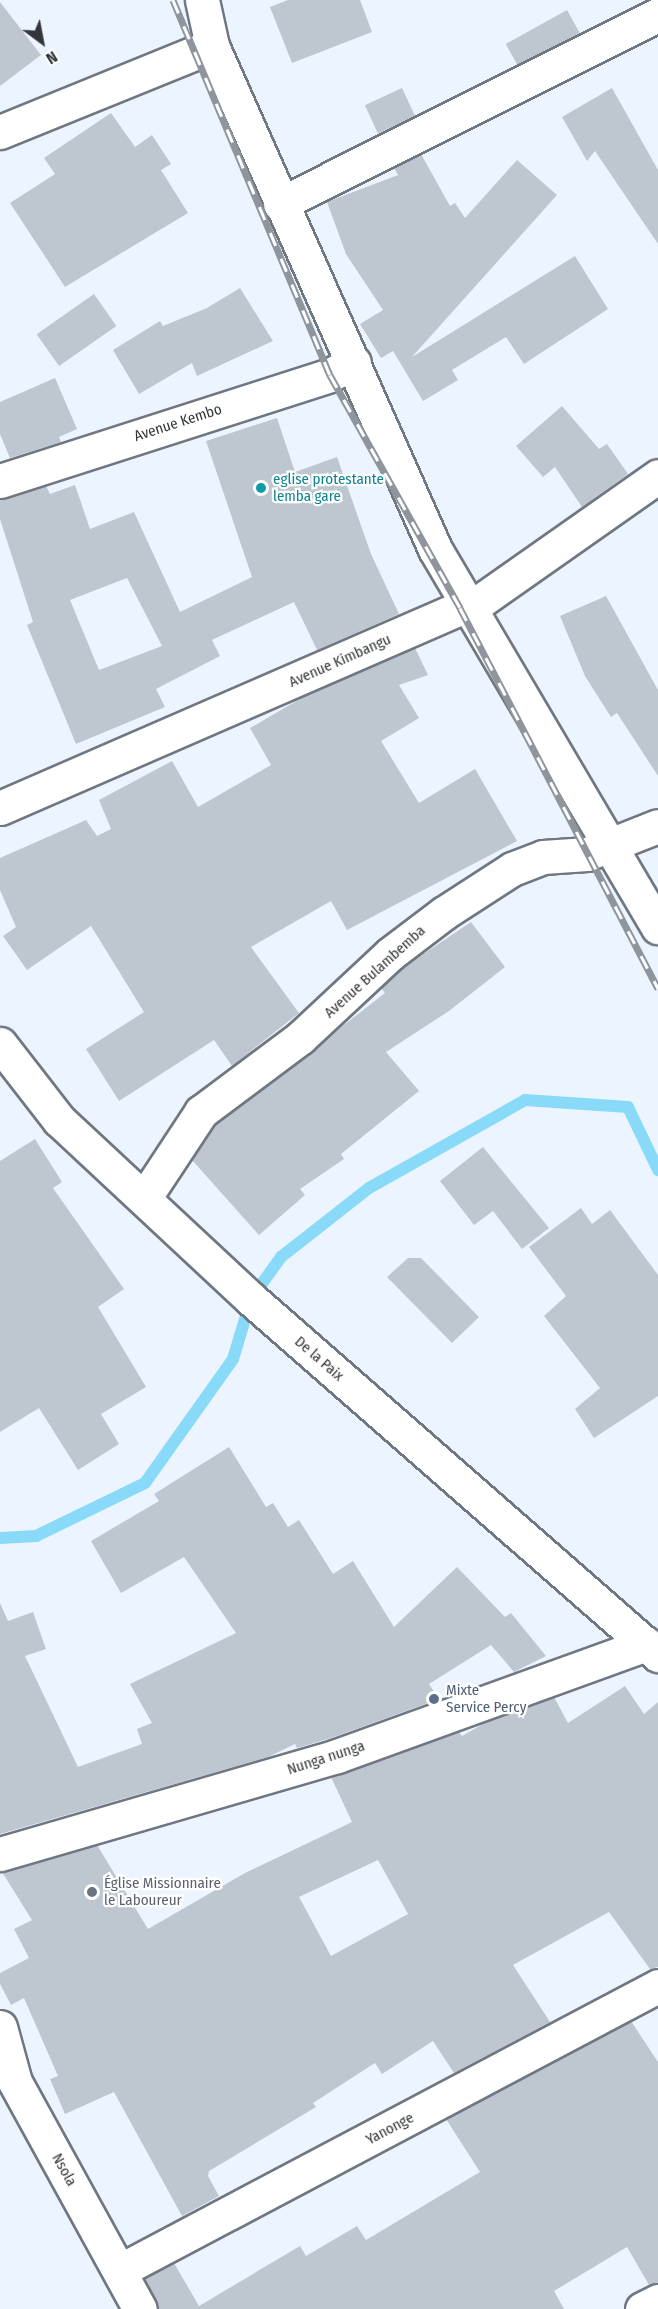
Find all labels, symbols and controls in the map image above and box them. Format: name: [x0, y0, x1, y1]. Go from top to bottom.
north arrow: [12, 12, 72, 72]
text: N: [43, 47, 61, 68]
street label: Avenue Kembo: [132, 400, 224, 446]
place label: eglise protestante lemba gare: [273, 470, 384, 505]
marker: eglise protestante lemba gare: [254, 481, 268, 495]
street label: Avenue Kimbangu: [286, 630, 394, 692]
street label: Avenue Bulambemba: [321, 922, 429, 1022]
street label: De la Paix: [291, 1333, 347, 1385]
place label: Mixte Service Percy: [446, 1681, 526, 1716]
marker: Mixte Service Percy: [427, 1692, 441, 1706]
street label: Nunga nunga: [285, 1737, 367, 1779]
place label: Église Missionnaire le Laboureur: [104, 1874, 221, 1909]
marker: Église Missionnaire le Laboureur: [85, 1885, 99, 1899]
street label: Yanonge: [363, 2109, 417, 2149]
street label: Nsola: [48, 2150, 80, 2190]

